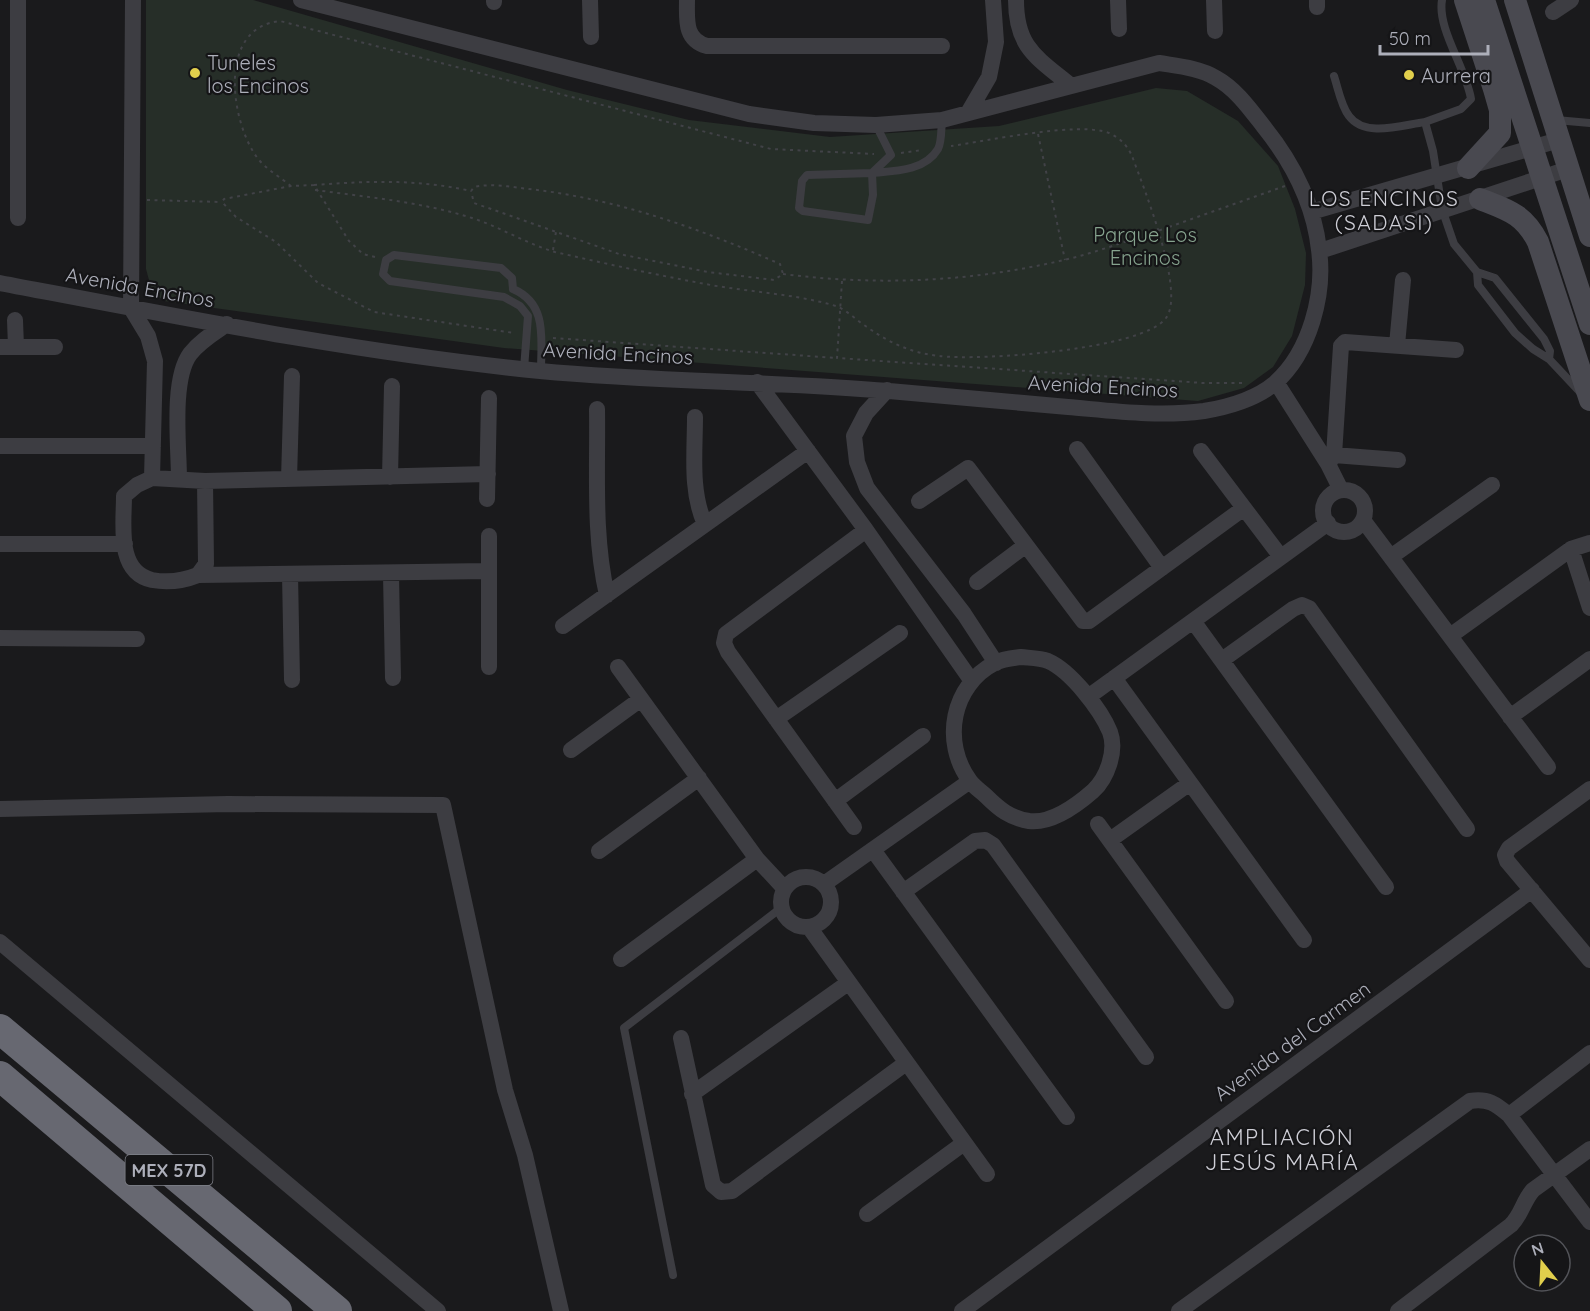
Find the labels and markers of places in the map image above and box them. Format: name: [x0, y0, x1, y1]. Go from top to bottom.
place label: Tuneles los Encinos: [207, 50, 309, 98]
place label: Aurrera: [1421, 63, 1491, 88]
marker: Tuneles los Encinos: [188, 66, 202, 80]
marker: Aurrera: [1402, 68, 1416, 82]

